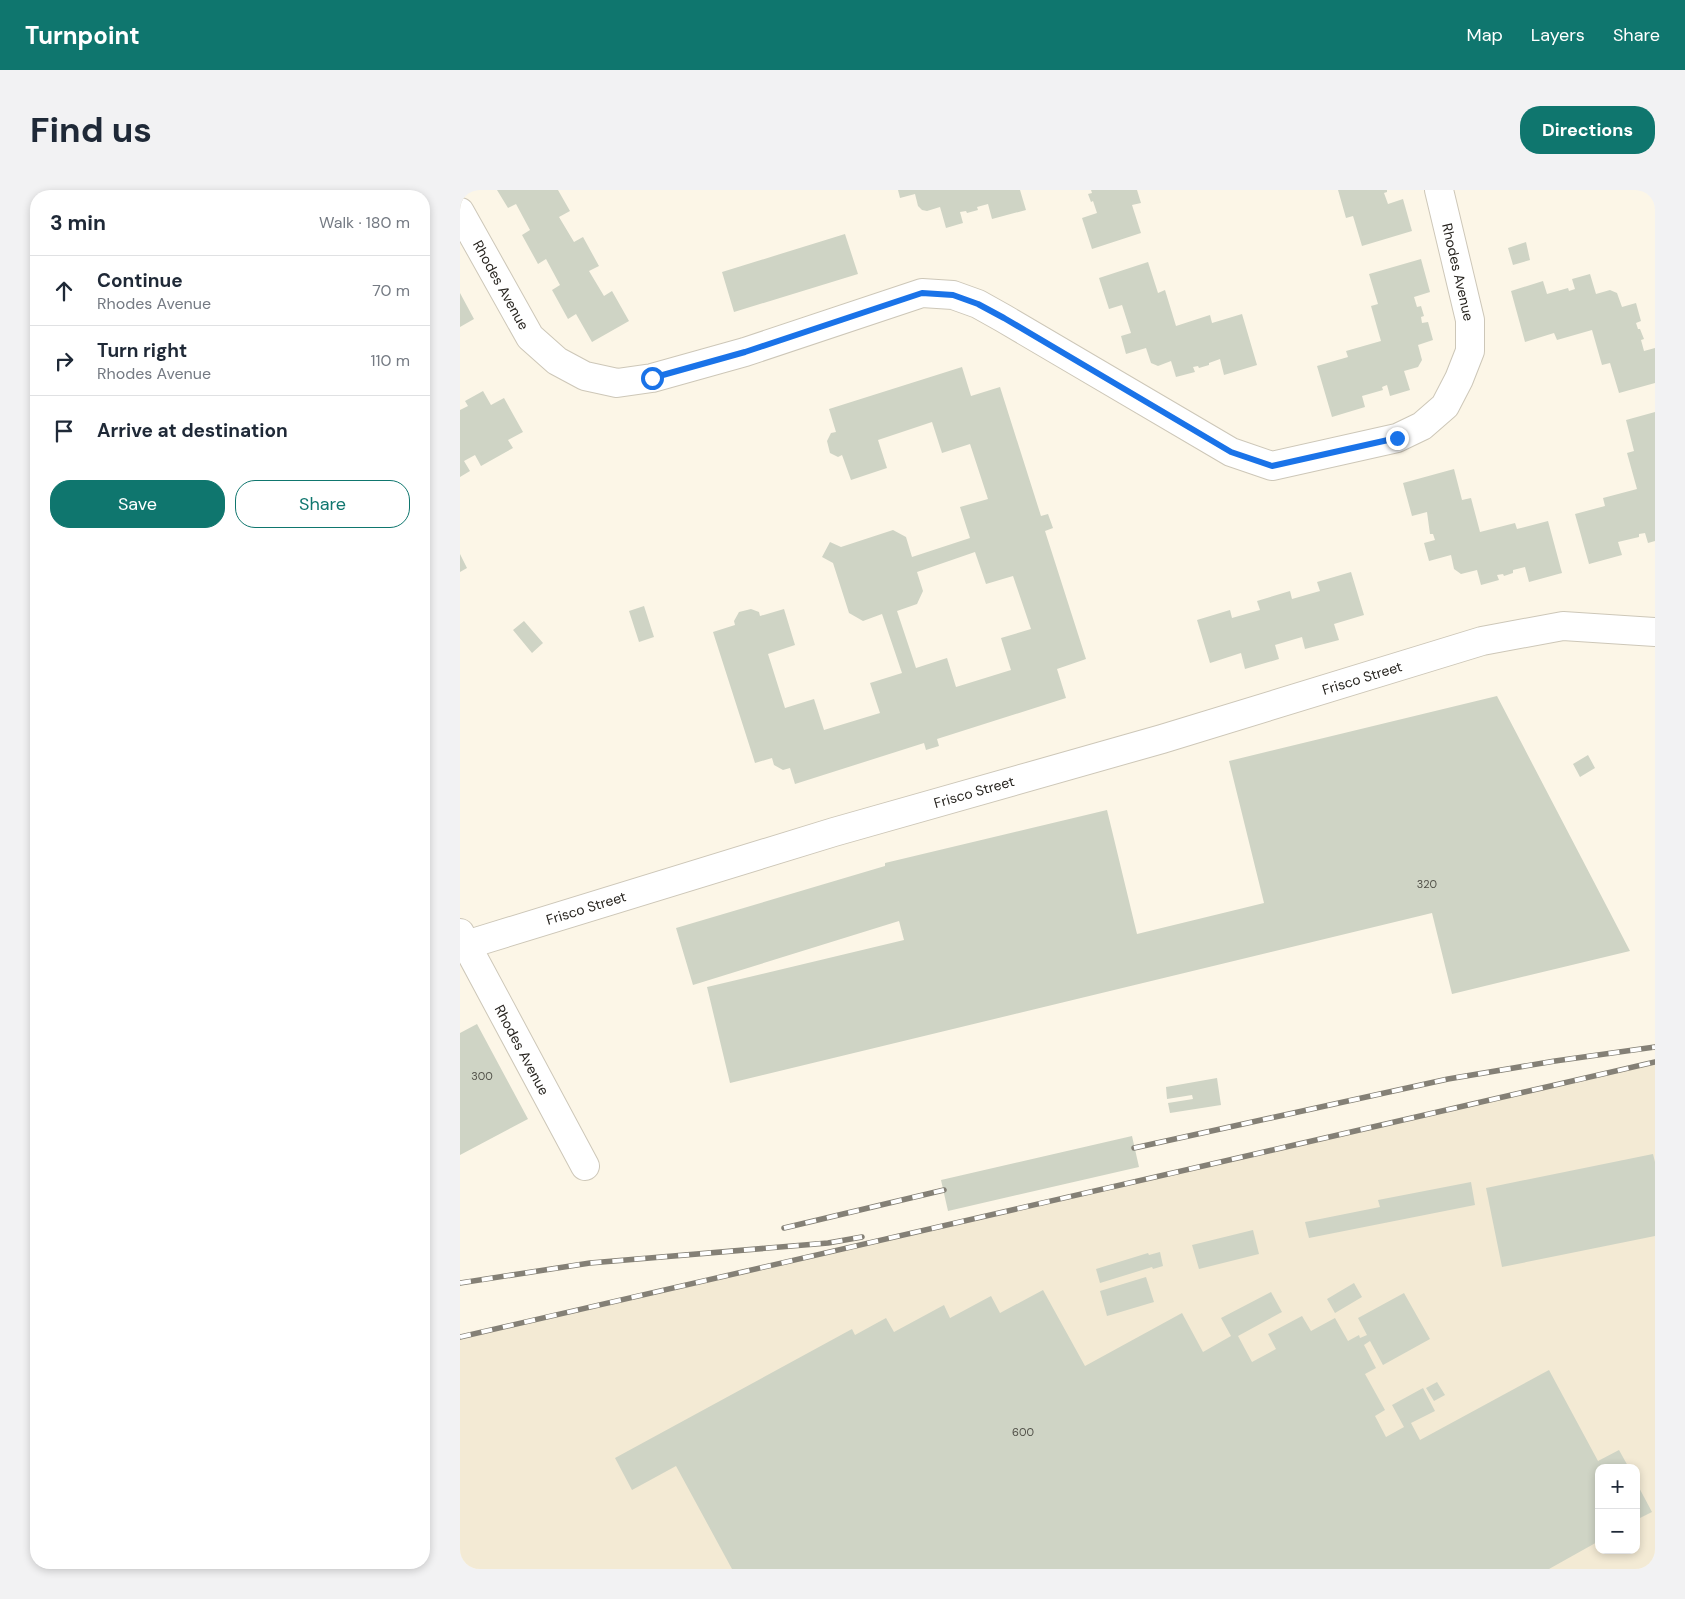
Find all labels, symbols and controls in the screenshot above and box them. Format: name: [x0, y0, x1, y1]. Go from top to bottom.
text: Turnpoint: [25, 20, 140, 51]
text: Map: [1467, 23, 1503, 47]
text: Layers: [1531, 23, 1585, 47]
text: Share: [1613, 23, 1660, 47]
button: Directions: [1520, 106, 1655, 154]
text: Find us: [30, 107, 152, 153]
text: 3 min: [50, 209, 106, 237]
text: Walk · 180 m: [319, 212, 410, 233]
street label: Rhodes Avenue: [1438, 221, 1478, 323]
street label: Rhodes Avenue: [469, 237, 533, 333]
text: Continue: [97, 268, 183, 293]
icon: ahead: [50, 277, 78, 305]
text: 70 m: [372, 280, 410, 301]
text: Rhodes Avenue: [97, 293, 211, 314]
text: Turn right: [97, 338, 187, 363]
icon: right: [50, 347, 78, 375]
text: 110 m: [371, 350, 410, 371]
text: Rhodes Avenue: [97, 363, 211, 384]
route start: [641, 367, 664, 390]
icon: arrive: [50, 417, 78, 445]
text: Arrive at destination: [97, 418, 288, 443]
route end: [1386, 427, 1409, 450]
button: Save: [50, 480, 225, 528]
button: Share: [235, 480, 410, 528]
street label: Frisco Street: [1320, 657, 1404, 699]
street label: Frisco Street: [932, 772, 1016, 812]
house number: 320: [1417, 877, 1437, 891]
street label: Frisco Street: [544, 887, 628, 929]
street label: Rhodes Avenue: [491, 1002, 553, 1098]
house number: 300: [471, 1069, 493, 1083]
house number: 600: [1012, 1425, 1034, 1439]
map controls: [1595, 1464, 1640, 1554]
button: +: [1595, 1464, 1640, 1509]
button: −: [1595, 1509, 1640, 1554]

